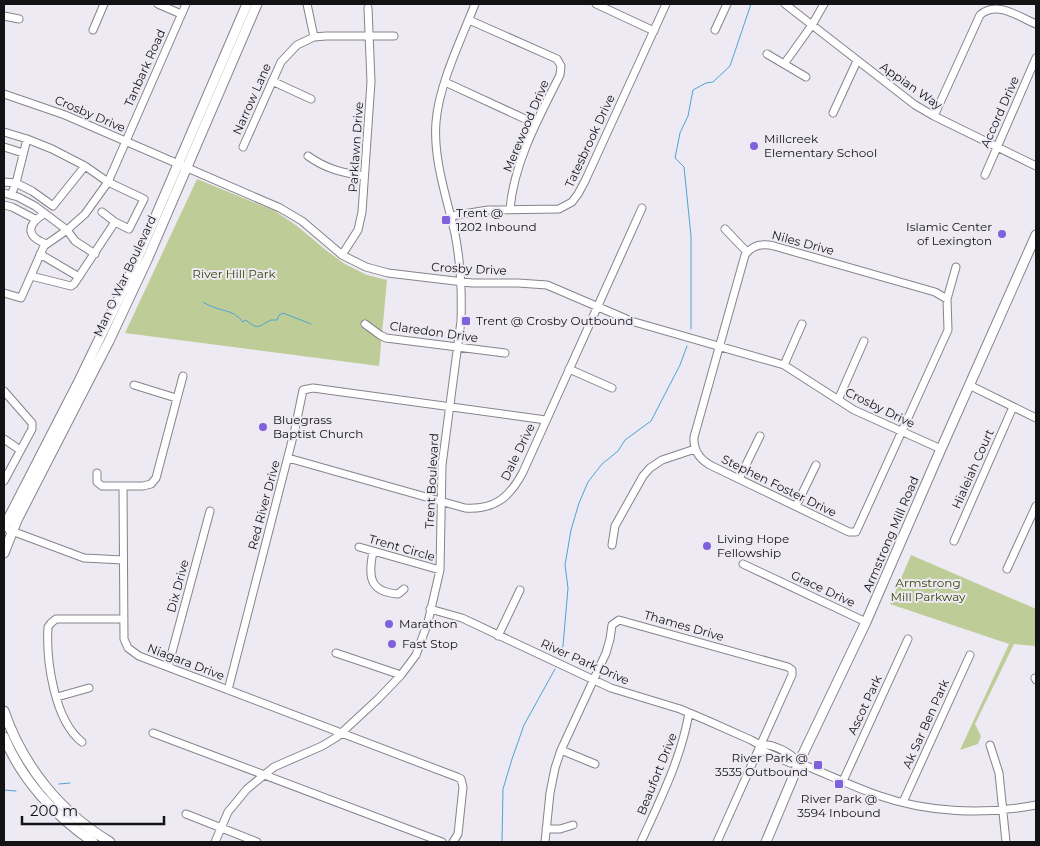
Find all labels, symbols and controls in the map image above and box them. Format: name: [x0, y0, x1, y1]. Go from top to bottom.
street label: Tanbark Road: [121, 27, 168, 109]
street label: Appian Way: [877, 59, 946, 113]
street label: Narrow Lane: [229, 61, 274, 137]
street label: Accord Drive: [977, 74, 1022, 150]
street label: Merewood Drive: [499, 77, 552, 174]
street label: Crosby Drive: [52, 92, 128, 135]
street label: Tatesbrook Drive: [561, 92, 618, 190]
street label: Parklawn Drive: [345, 101, 366, 193]
place label: Millcreek Elementary School: [764, 131, 877, 160]
marker: Millcreek Elementary School: [748, 140, 760, 152]
place label: Trent @ 1202 Inbound: [456, 205, 537, 234]
street label: Man O War Boulevard: [90, 213, 159, 339]
marker: Trent @ 1202 Inbound: [440, 214, 452, 226]
place label: Islamic Center of Lexington: [906, 219, 992, 248]
street label: Niles Drive: [770, 227, 836, 258]
marker: Islamic Center of Lexington: [996, 228, 1008, 240]
street label: Crosby Drive: [431, 259, 507, 278]
park label: River Hill Park: [192, 266, 277, 281]
place label: Trent @ Crosby Outbound: [476, 313, 633, 328]
marker: Trent @ Crosby Outbound: [460, 315, 472, 327]
street label: Claredon Drive: [389, 318, 479, 345]
street label: Crosby Drive: [843, 384, 917, 431]
place label: Bluegrass Baptist Church: [273, 412, 363, 441]
marker: Bluegrass Baptist Church: [257, 421, 269, 433]
street label: Dale Drive: [497, 421, 538, 483]
street label: Hialeiah Court: [948, 426, 997, 511]
street label: Trent Boulevard: [422, 433, 442, 529]
street label: Stephen Foster Drive: [719, 451, 839, 520]
street label: Red River Drive: [244, 458, 283, 551]
street label: Armstrong Mill Road: [859, 474, 922, 594]
street label: Trent Circle: [367, 531, 437, 564]
place label: Living Hope Fellowship: [717, 531, 789, 560]
marker: Living Hope Fellowship: [701, 540, 713, 552]
street label: Dix Drive: [163, 558, 192, 614]
street label: Grace Drive: [789, 567, 858, 610]
park label: Armstrong Mill Parkway: [890, 575, 966, 604]
street label: Thames Drive: [642, 607, 726, 644]
place label: Marathon: [399, 616, 458, 631]
marker: Marathon: [383, 618, 395, 630]
street label: River Park Drive: [539, 635, 632, 688]
place label: Fast Stop: [402, 636, 458, 651]
marker: Fast Stop: [386, 638, 398, 650]
street label: Niagara Drive: [146, 640, 227, 683]
street label: Ascot Park: [844, 672, 885, 737]
street label: Ak Sar Ben Park: [899, 676, 952, 771]
street label: Beaufort Drive: [633, 731, 680, 817]
place label: River Park @ 3535 Outbound: [715, 750, 808, 779]
marker: River Park @ 3535 Outbound: [812, 759, 824, 771]
marker: River Park @ 3594 Inbound: [833, 778, 845, 790]
place label: River Park @ 3594 Inbound: [797, 791, 881, 820]
scale bar: [22, 794, 165, 826]
text: 200 m: [30, 801, 78, 820]

